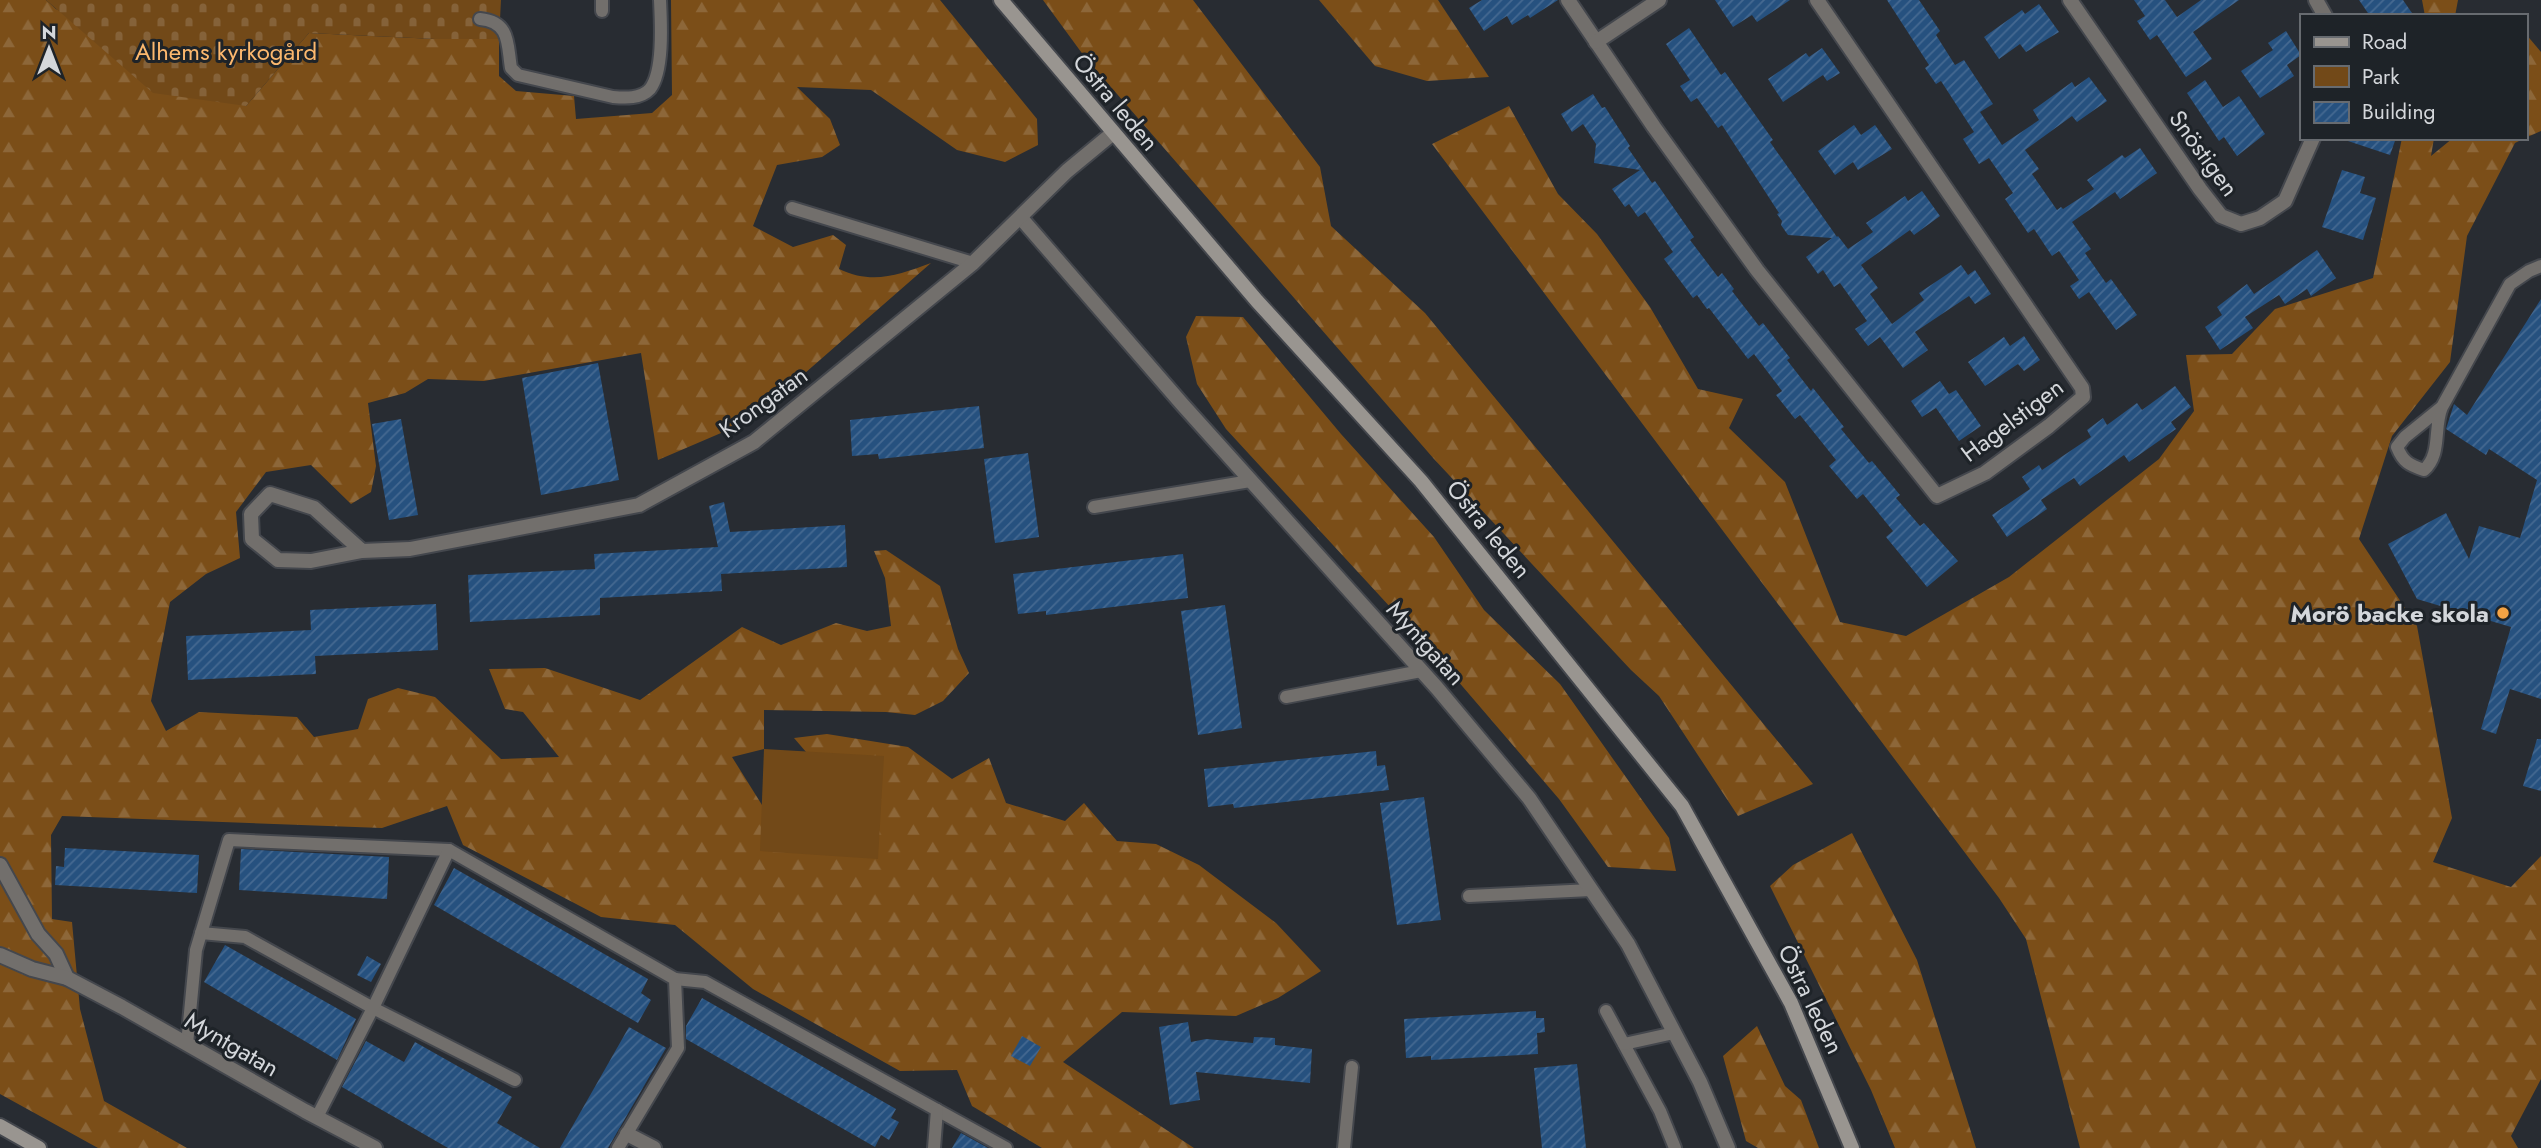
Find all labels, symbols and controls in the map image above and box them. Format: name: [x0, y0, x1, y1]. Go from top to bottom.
north arrow: [14, 14, 84, 84]
legend: [2300, 14, 2527, 140]
text: N: [41, 19, 57, 46]
text: Road: [2362, 27, 2407, 57]
park label: Alhems kyrkogård: [135, 34, 317, 69]
street label: Östra leden: [1065, 46, 1167, 158]
text: Park: [2362, 62, 2400, 92]
text: Building: [2362, 97, 2435, 127]
street label: Snöstigen: [2161, 103, 2247, 203]
street label: Krongatan: [711, 358, 815, 446]
street label: Hagelstigen: [1953, 370, 2071, 470]
street label: Östra leden: [1438, 472, 1540, 586]
street label: Myntgatan: [1378, 593, 1474, 693]
place label: Morö backe skola: [2291, 596, 2489, 631]
marker: Morö backe skola: [2495, 605, 2511, 621]
street label: Östra leden: [1769, 938, 1853, 1060]
street label: Myntgatan: [178, 1003, 286, 1085]

